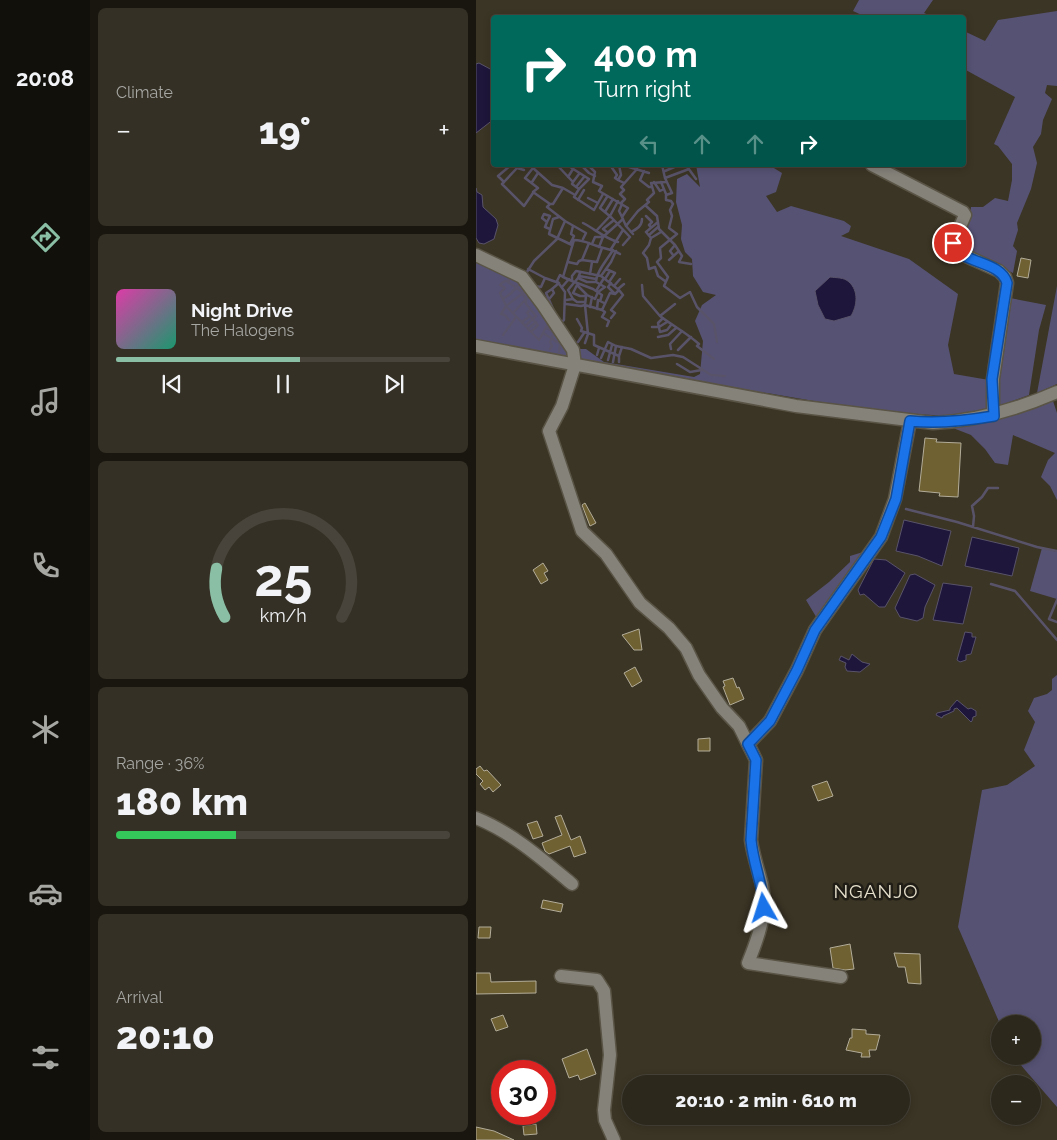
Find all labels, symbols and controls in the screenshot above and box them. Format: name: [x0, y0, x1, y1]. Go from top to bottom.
text: 400 m: [594, 34, 698, 75]
icon: right: [511, 35, 576, 100]
text: 20:08: [16, 65, 74, 91]
text: Turn right: [594, 76, 691, 102]
text: Climate: [116, 83, 173, 102]
text: 19°: [259, 108, 311, 153]
text: −: [116, 114, 131, 147]
text: +: [438, 114, 450, 147]
icon: left: [635, 130, 663, 158]
icon: ahead: [688, 130, 716, 158]
icon: ahead: [741, 130, 769, 158]
icon: right: [794, 130, 822, 158]
icon: directions: [28, 220, 63, 255]
pin: [932, 222, 974, 264]
icon: arrive: [939, 229, 967, 257]
text: Night Drive: [191, 299, 293, 321]
text: The Halogens: [191, 321, 294, 340]
icon: previous: [158, 370, 186, 398]
icon: pause: [269, 370, 297, 398]
icon: next: [380, 370, 408, 398]
icon: music: [28, 384, 63, 419]
text: 25: [254, 547, 312, 608]
icon: phone: [28, 548, 63, 583]
text: km/h: [259, 605, 307, 626]
icon: climate: [28, 712, 63, 747]
text: Range · 36%: [116, 754, 204, 773]
text: 180 km: [116, 779, 248, 824]
icon: car: [28, 876, 63, 911]
district label: NGANJO: [833, 880, 919, 902]
position arrow: [737, 881, 789, 933]
text: Arrival: [116, 988, 163, 1007]
text: 20:10: [116, 1013, 215, 1058]
map controls: [991, 1015, 1041, 1125]
button: +: [991, 1015, 1041, 1065]
icon: filters: [28, 1040, 63, 1075]
speed limit sign: 30: [491, 1060, 556, 1125]
button: −: [991, 1075, 1041, 1125]
text: 20:10 · 2 min · 610 m: [675, 1089, 857, 1111]

